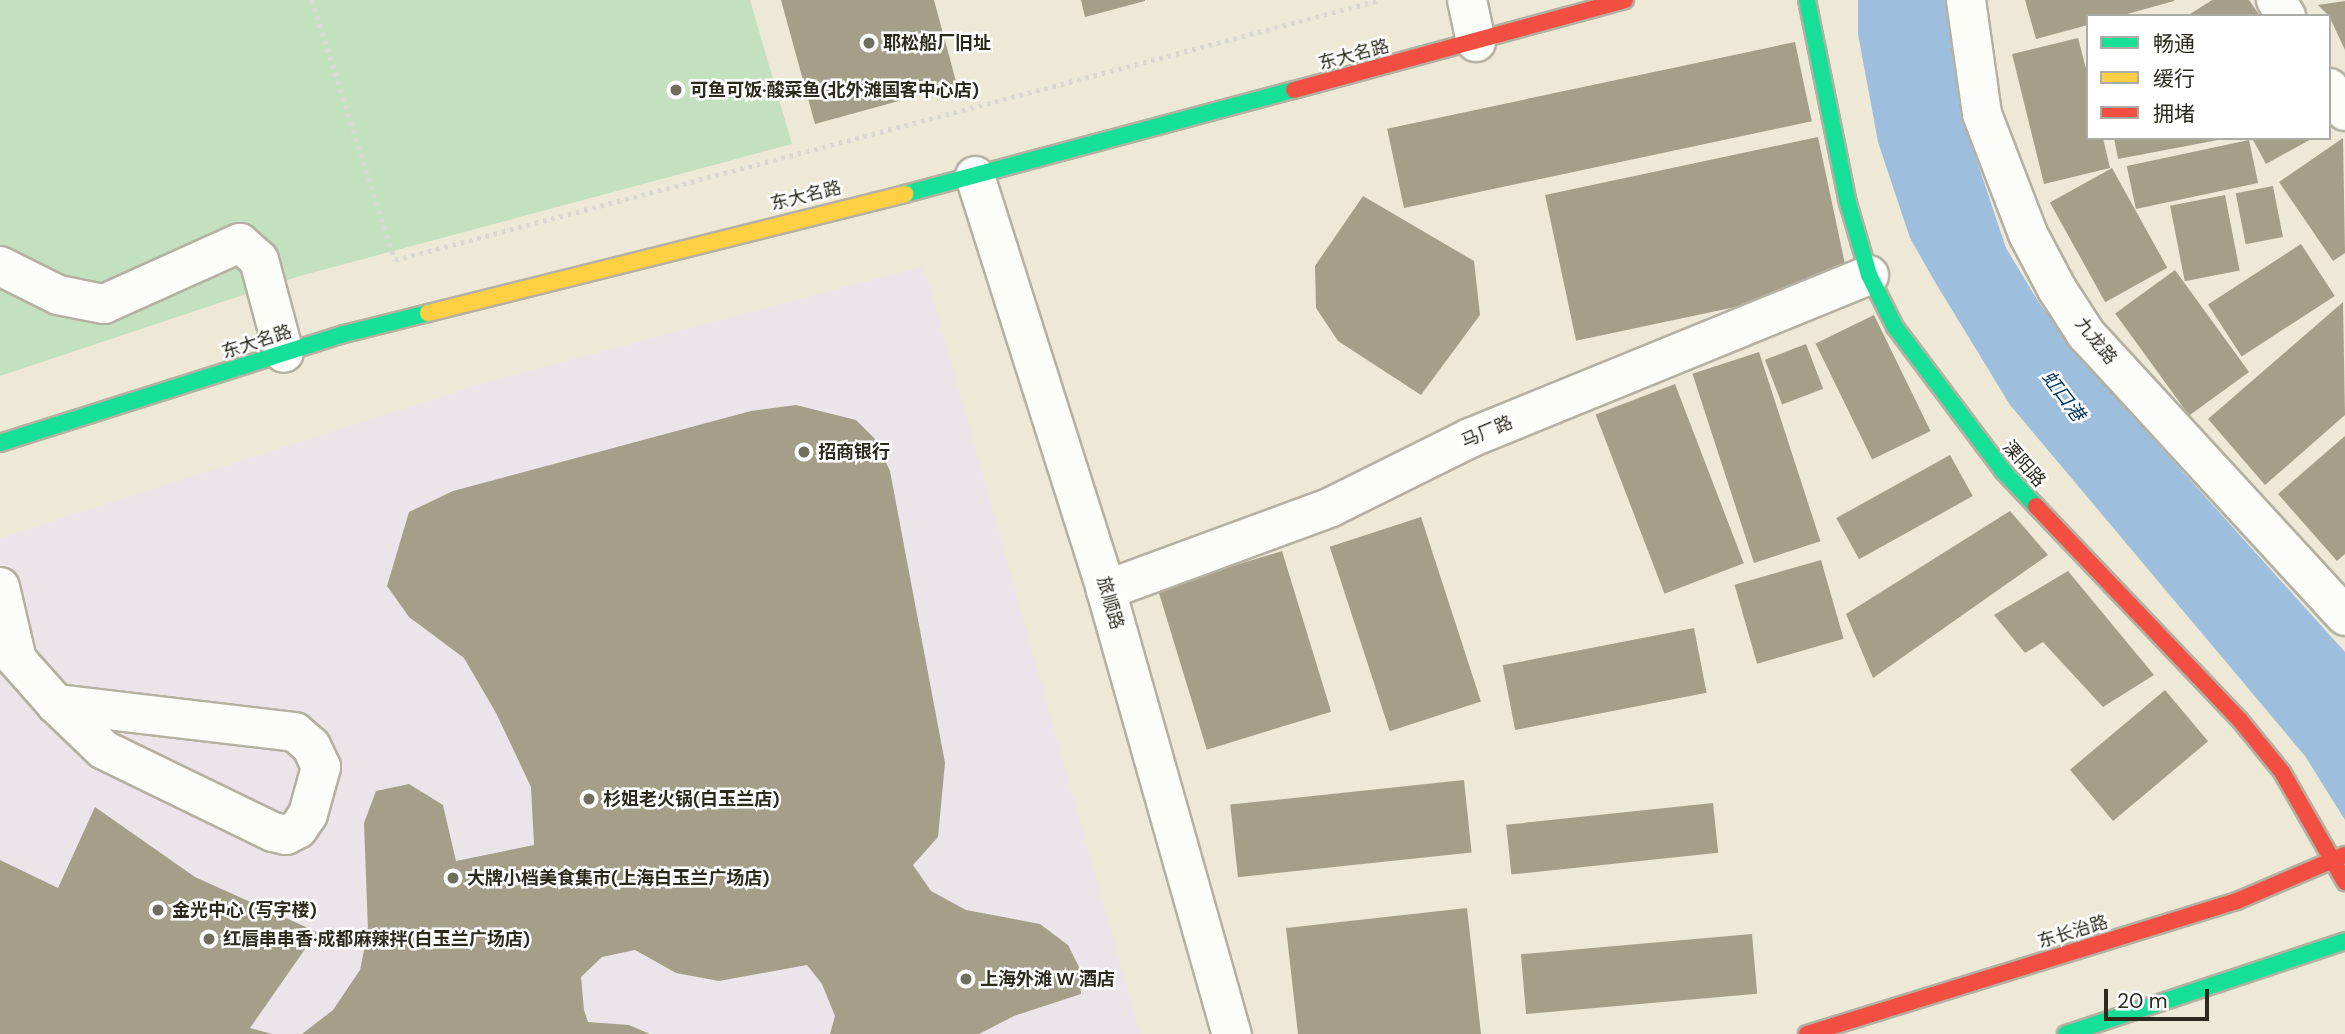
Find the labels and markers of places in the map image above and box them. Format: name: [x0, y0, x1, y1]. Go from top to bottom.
place label: 耶松船厂旧址: [883, 32, 991, 54]
marker: 耶松船厂旧址: [861, 35, 877, 51]
place label: 可鱼可饭·酸菜鱼(北外滩国客中心店): [690, 79, 979, 101]
marker: 可鱼可饭·酸菜鱼(北外滩国客中心店): [668, 82, 684, 98]
place label: 招商银行: [818, 441, 890, 463]
marker: 招商银行: [796, 444, 812, 460]
place label: 杉姐老火锅(白玉兰店): [603, 788, 780, 810]
marker: 杉姐老火锅(白玉兰店): [581, 791, 597, 807]
place label: 大牌小档美食集市(上海白玉兰广场店): [467, 867, 770, 889]
marker: 大牌小档美食集市(上海白玉兰广场店): [445, 870, 461, 886]
place label: 金光中心 (写字楼): [172, 899, 317, 921]
marker: 金光中心 (写字楼): [150, 902, 166, 918]
place label: 红唇串串香·成都麻辣拌(白玉兰广场店): [223, 928, 530, 950]
marker: 红唇串串香·成都麻辣拌(白玉兰广场店): [201, 931, 217, 947]
place label: 上海外滩 W 酒店: [980, 968, 1115, 990]
marker: 上海外滩 W 酒店: [958, 971, 974, 987]

